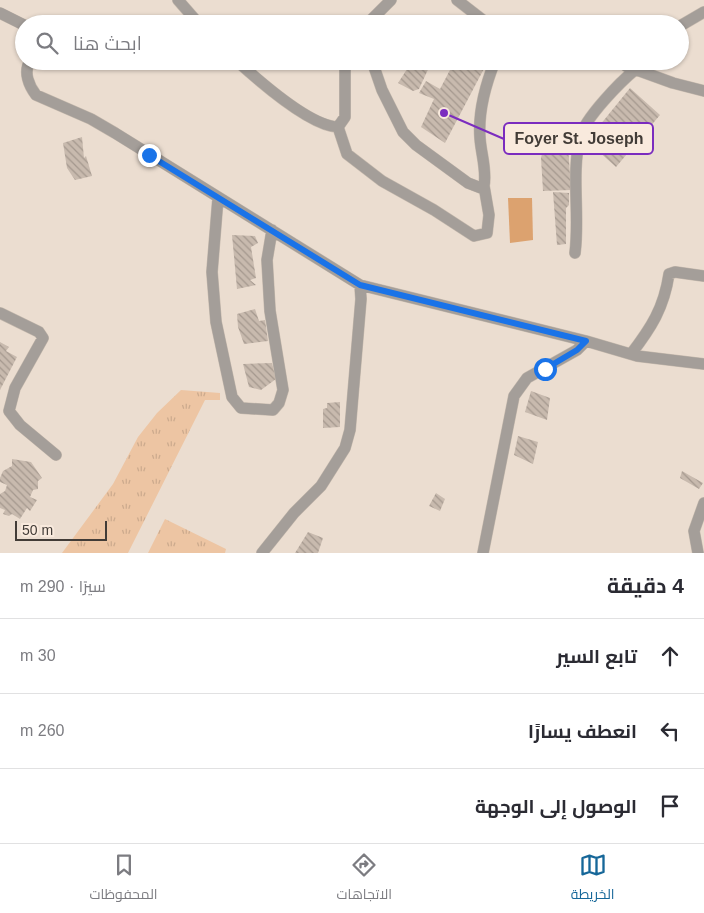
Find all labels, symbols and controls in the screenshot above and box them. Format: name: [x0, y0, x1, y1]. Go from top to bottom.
search box: [15, 15, 689, 70]
icon: search: [33, 29, 61, 57]
text: ابحث هنا: [73, 33, 142, 54]
callout: Foyer St. Joseph: [504, 123, 653, 154]
text: Foyer St. Joseph: [515, 130, 643, 147]
route end: [138, 144, 161, 167]
route start: [534, 358, 557, 381]
scale bar: [15, 518, 108, 541]
text: 50 m: [22, 522, 53, 538]
text: 4 دقيقة: [607, 574, 684, 597]
text: سيرًا · 290 m: [20, 578, 106, 595]
icon: ahead: [656, 642, 684, 670]
text: تابع السير: [556, 646, 637, 667]
text: 30 m: [20, 647, 56, 664]
icon: left: [656, 717, 684, 745]
text: انعطف يسارًا: [528, 721, 637, 742]
text: 260 m: [20, 722, 64, 739]
icon: arrive: [656, 792, 684, 820]
text: الوصول إلى الوجهة: [475, 796, 637, 817]
tab: المحفوظات: [89, 851, 158, 907]
tab: الاتجاهات: [337, 851, 392, 907]
tab: الخريطة: [571, 851, 615, 907]

